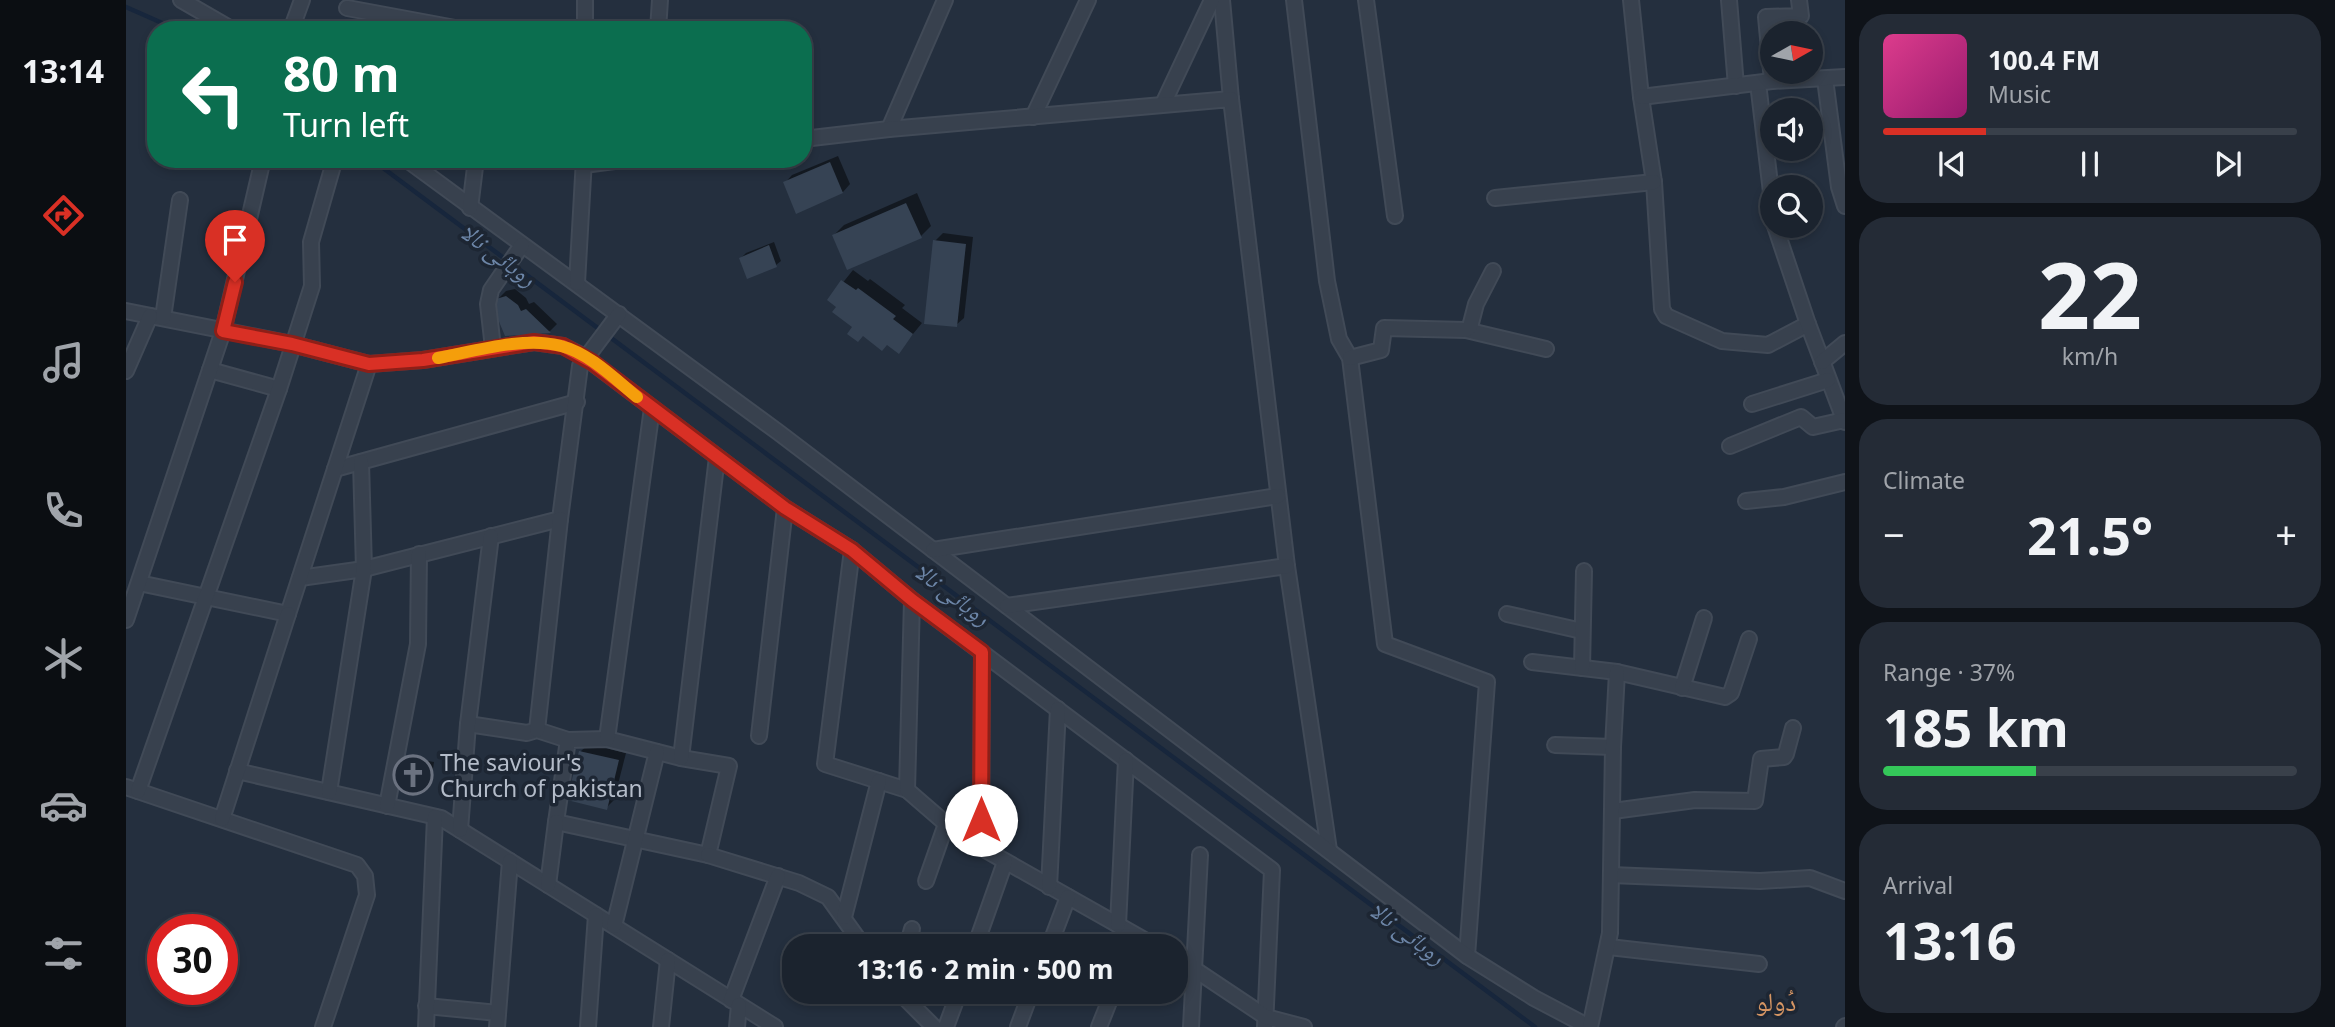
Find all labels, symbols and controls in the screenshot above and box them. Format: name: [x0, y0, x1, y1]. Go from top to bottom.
north arrow: [1760, 21, 1824, 84]
map controls: [1760, 21, 1823, 238]
text: 80 m: [283, 40, 400, 106]
text: 100.4 FM: [1988, 42, 2100, 78]
text: 13:14: [22, 49, 104, 92]
icon: left: [168, 49, 259, 140]
text: Music: [1988, 78, 2051, 110]
button: sound: [1760, 98, 1823, 161]
text: Turn left: [283, 103, 409, 146]
icon: previous: [1933, 145, 1971, 183]
icon: pause: [2071, 145, 2109, 183]
icon: next: [2209, 145, 2247, 183]
button: search: [1760, 175, 1823, 238]
icon: directions: [39, 191, 88, 240]
pin: [205, 210, 265, 282]
water label: روہائی نالا: [454, 214, 544, 294]
icon: arrive: [216, 221, 254, 259]
text: 22: [2038, 232, 2142, 356]
icon: music: [39, 338, 88, 387]
text: km/h: [2062, 340, 2118, 372]
text: Climate: [1883, 464, 1965, 496]
icon: phone: [39, 486, 88, 535]
text: 21.5°: [2027, 499, 2153, 570]
text: −: [1883, 508, 1905, 560]
text: +: [2275, 508, 2297, 560]
water label: روہائی نالا: [908, 553, 998, 633]
icon: climate: [39, 634, 88, 683]
text: Range · 37%: [1883, 656, 2015, 688]
text: 185 km: [1883, 691, 2069, 762]
place label: The saviour's Church of pakistan: [440, 746, 643, 804]
church icon: The saviour's Church of pakistan: [392, 754, 434, 796]
icon: car: [39, 781, 88, 830]
position arrow: [944, 783, 1018, 857]
text: Arrival: [1883, 869, 1953, 901]
water label: روہائی نالا: [1363, 892, 1453, 972]
text: 13:16: [1883, 904, 2017, 975]
speed limit sign: 30: [147, 914, 238, 1005]
icon: filters: [39, 929, 88, 978]
text: 13:16 · 2 min · 500 m: [857, 951, 1113, 987]
district label: دُولو: [1756, 983, 1796, 1019]

